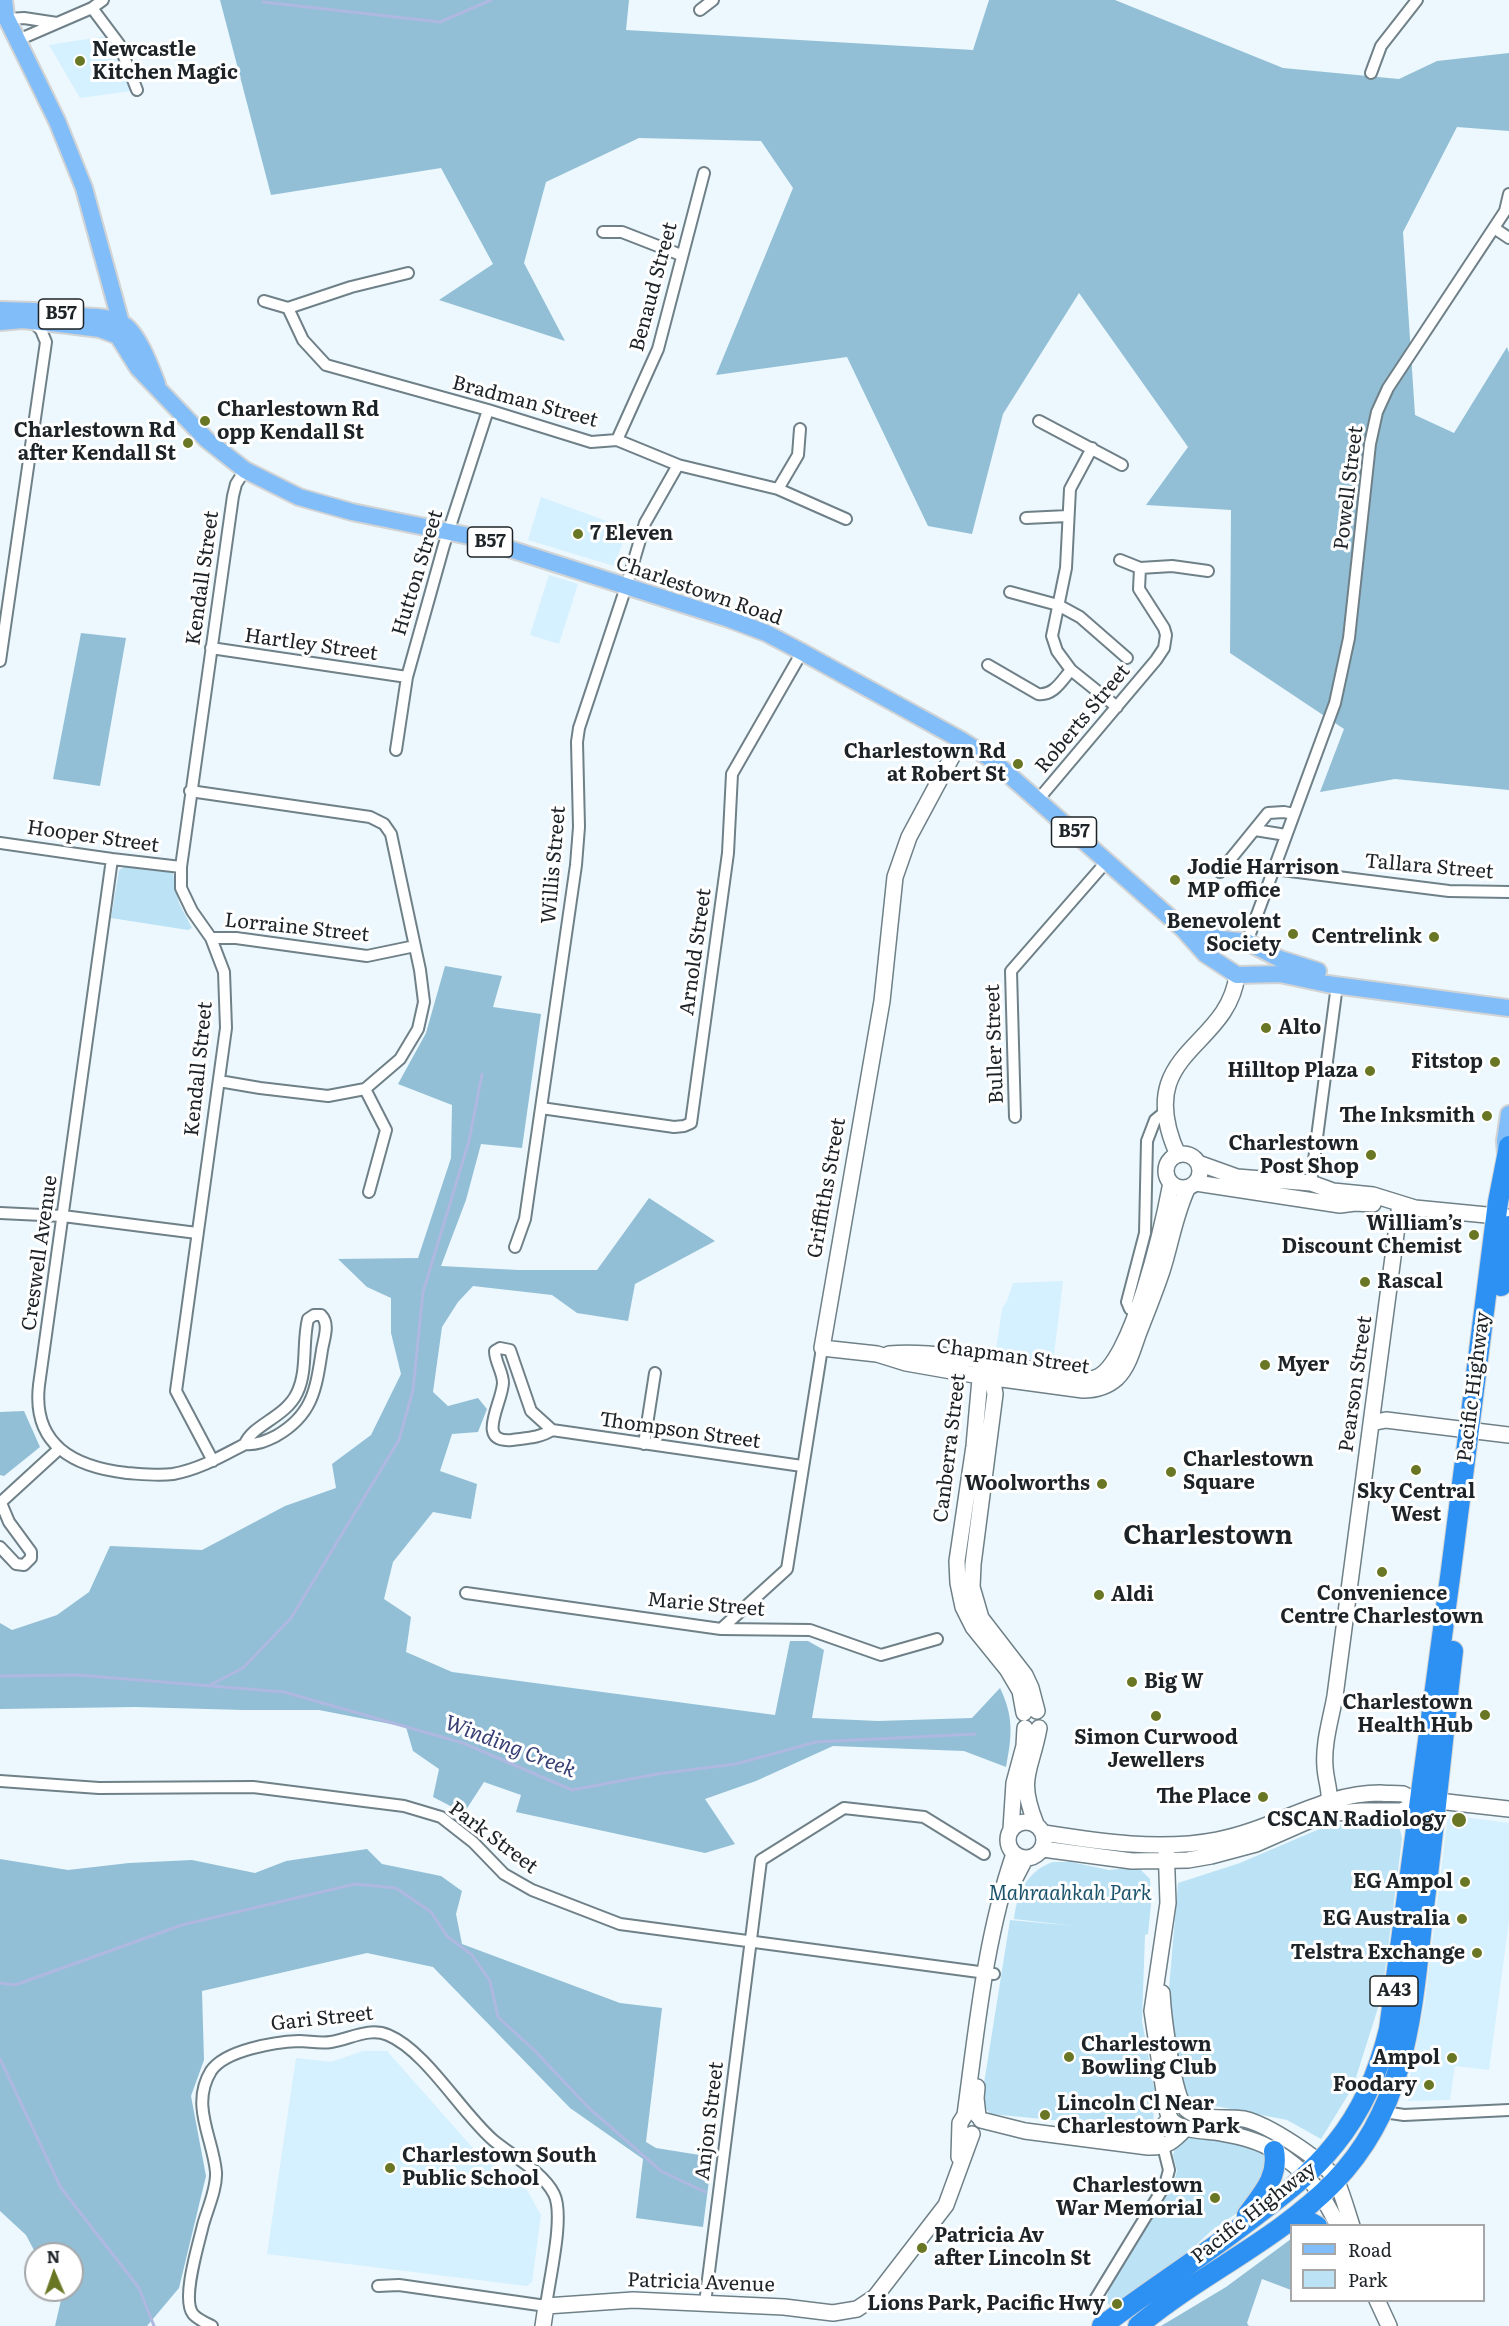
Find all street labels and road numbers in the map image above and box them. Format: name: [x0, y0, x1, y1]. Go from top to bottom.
street label: Benaud Street: [625, 220, 683, 354]
road number: B57: [38, 299, 84, 329]
street label: Bradman Street: [449, 371, 601, 433]
street label: Powell Street: [1329, 424, 1369, 552]
street label: Hutton Street: [387, 507, 449, 639]
street label: Kendall Street: [182, 509, 224, 647]
road number: B57: [468, 527, 512, 557]
street label: Charlestown Road: [613, 551, 785, 631]
street label: Hartley Street: [243, 624, 379, 666]
street label: Roberts Street: [1031, 660, 1135, 778]
street label: Willis Street: [537, 805, 571, 925]
street label: Hooper Street: [25, 816, 161, 858]
road number: B57: [1052, 817, 1096, 847]
street label: Tallara Street: [1363, 849, 1495, 885]
street label: Arnold Street: [675, 887, 717, 1017]
street label: Lorraine Street: [223, 908, 371, 948]
street label: Buller Street: [981, 984, 1009, 1104]
street label: Kendall Street: [180, 1000, 218, 1138]
street label: Griffiths Street: [803, 1116, 851, 1260]
street label: Creswell Avenue: [17, 1174, 63, 1332]
street label: Pacific Highway: [1453, 1310, 1495, 1464]
street label: Pearson Street: [1335, 1314, 1377, 1454]
street label: Chapman Street: [935, 1334, 1091, 1380]
street label: Canberra Street: [929, 1372, 971, 1524]
street label: Thompson Street: [598, 1408, 762, 1454]
street label: Marie Street: [646, 1588, 766, 1622]
street label: Park Street: [444, 1797, 542, 1879]
road number: A43: [1370, 1976, 1418, 2006]
street label: Gari Street: [270, 2002, 374, 2036]
street label: Anjon Street: [691, 2060, 729, 2182]
street label: Pacific Highway: [1187, 2157, 1321, 2269]
street label: Patricia Avenue: [627, 2268, 775, 2298]

